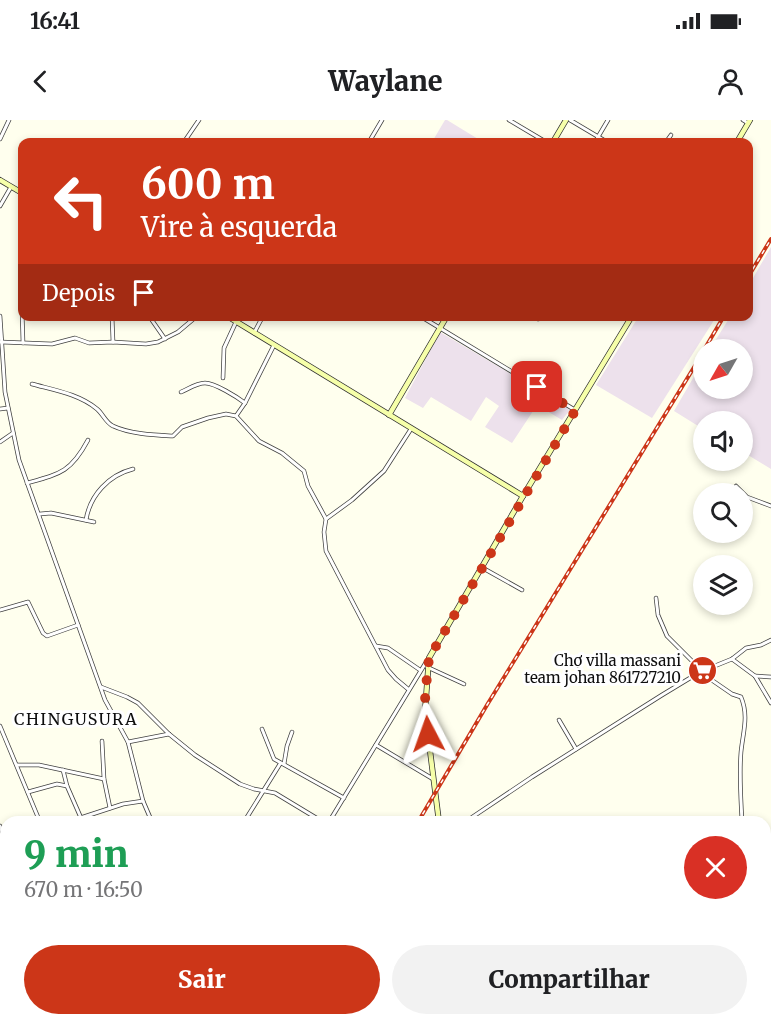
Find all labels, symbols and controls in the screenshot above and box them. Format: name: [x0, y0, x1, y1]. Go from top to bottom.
text: 16:41: [30, 7, 80, 35]
text: Waylane: [328, 64, 443, 98]
icon: back: [24, 65, 57, 98]
icon: person: [714, 65, 747, 98]
text: 600 m: [141, 158, 275, 210]
icon: left: [42, 162, 120, 240]
text: Vire à esquerda: [141, 210, 337, 244]
icon: arrive: [127, 276, 160, 309]
text: Depois: [42, 279, 115, 307]
north arrow: [693, 339, 753, 399]
map controls: [693, 339, 753, 615]
pin: [511, 361, 562, 412]
icon: arrive: [520, 370, 553, 403]
button: sound: [693, 411, 753, 471]
button: search: [693, 483, 753, 543]
button: layers: [693, 555, 753, 615]
place label: Chợ villa massani team johan 861727210: [524, 651, 681, 687]
supermarket icon: Chợ villa massani team johan 861727210: [686, 654, 718, 686]
position arrow: [396, 702, 460, 766]
district label: CHINGUSURA: [14, 709, 138, 729]
text: 9 min: [24, 832, 128, 877]
button: close: [684, 836, 747, 899]
text: 670 m · 16:50: [24, 877, 143, 902]
button: Sair: [24, 945, 380, 1014]
button: Compartilhar: [392, 945, 747, 1014]

